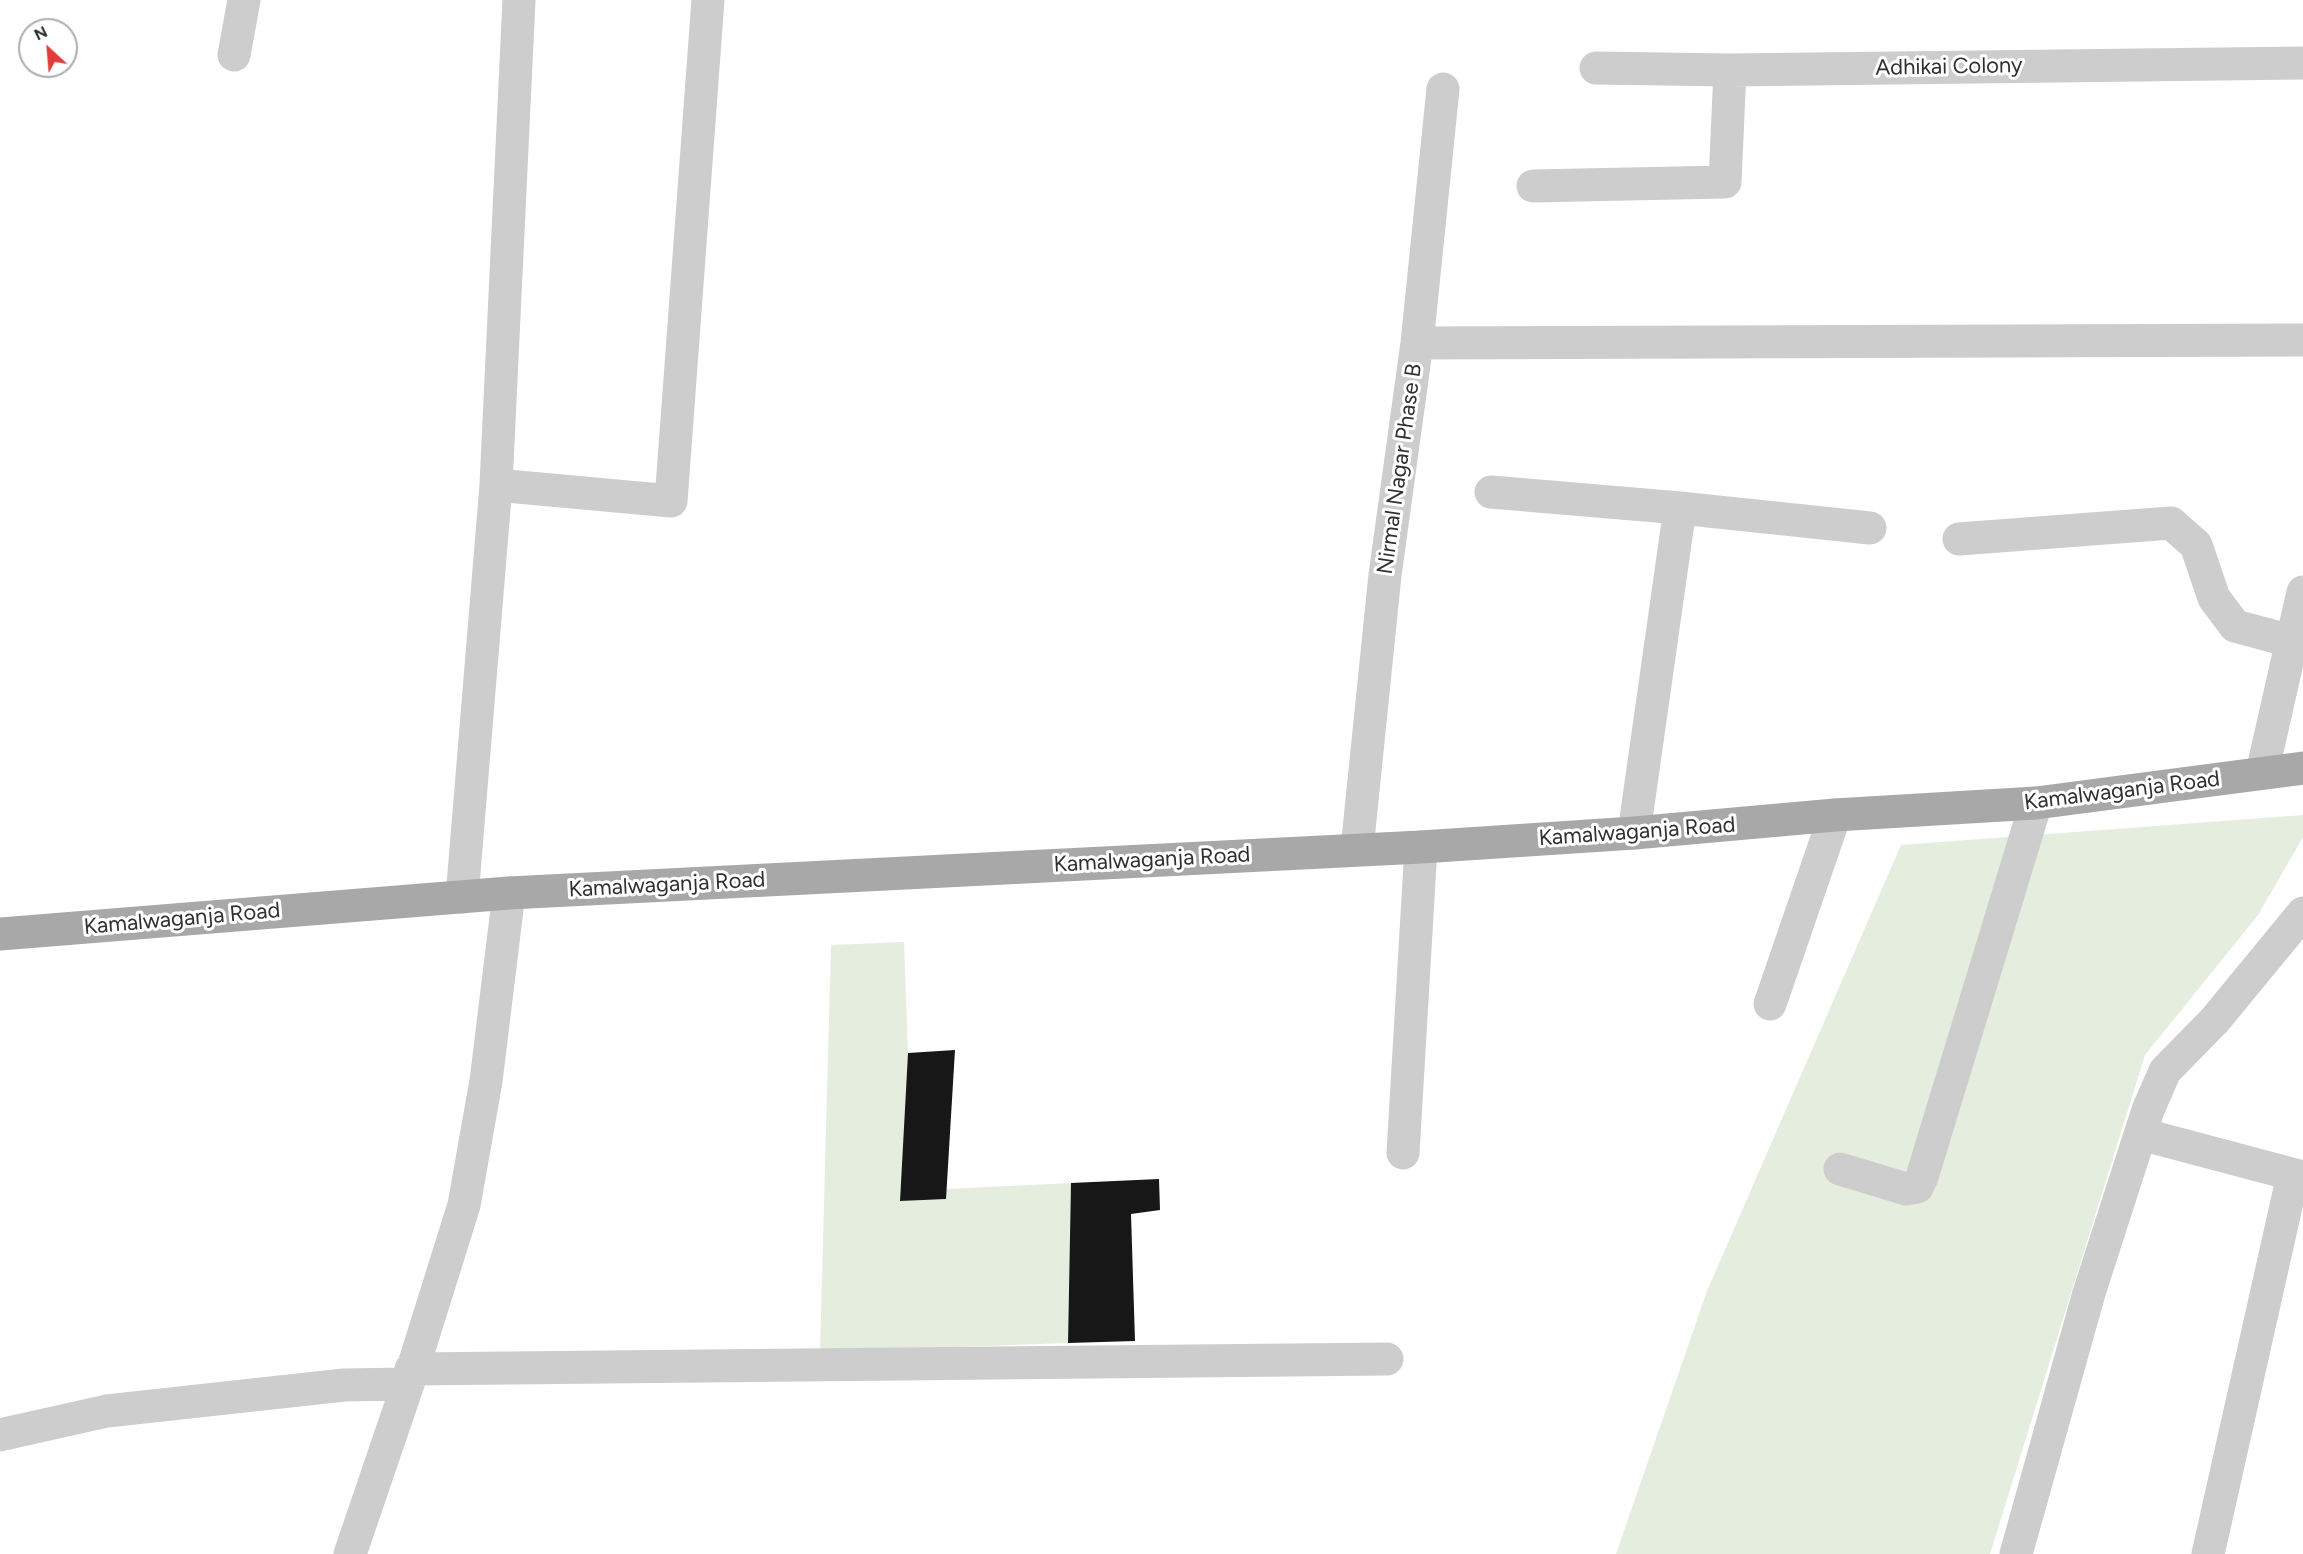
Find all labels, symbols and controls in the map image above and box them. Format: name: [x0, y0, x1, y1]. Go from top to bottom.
north arrow: [18, 18, 78, 78]
text: N: [31, 22, 50, 44]
street label: Adhikai Colony: [1875, 53, 2023, 81]
street label: Nirmal Nagar Phase B: [1372, 362, 1428, 576]
street label: Kamalwaganja Road: [2023, 766, 2221, 816]
street label: Kamalwaganja Road: [1538, 812, 1736, 852]
street label: Kamalwaganja Road: [1053, 842, 1251, 878]
street label: Kamalwaganja Road: [568, 867, 766, 903]
street label: Kamalwaganja Road: [83, 897, 281, 941]

